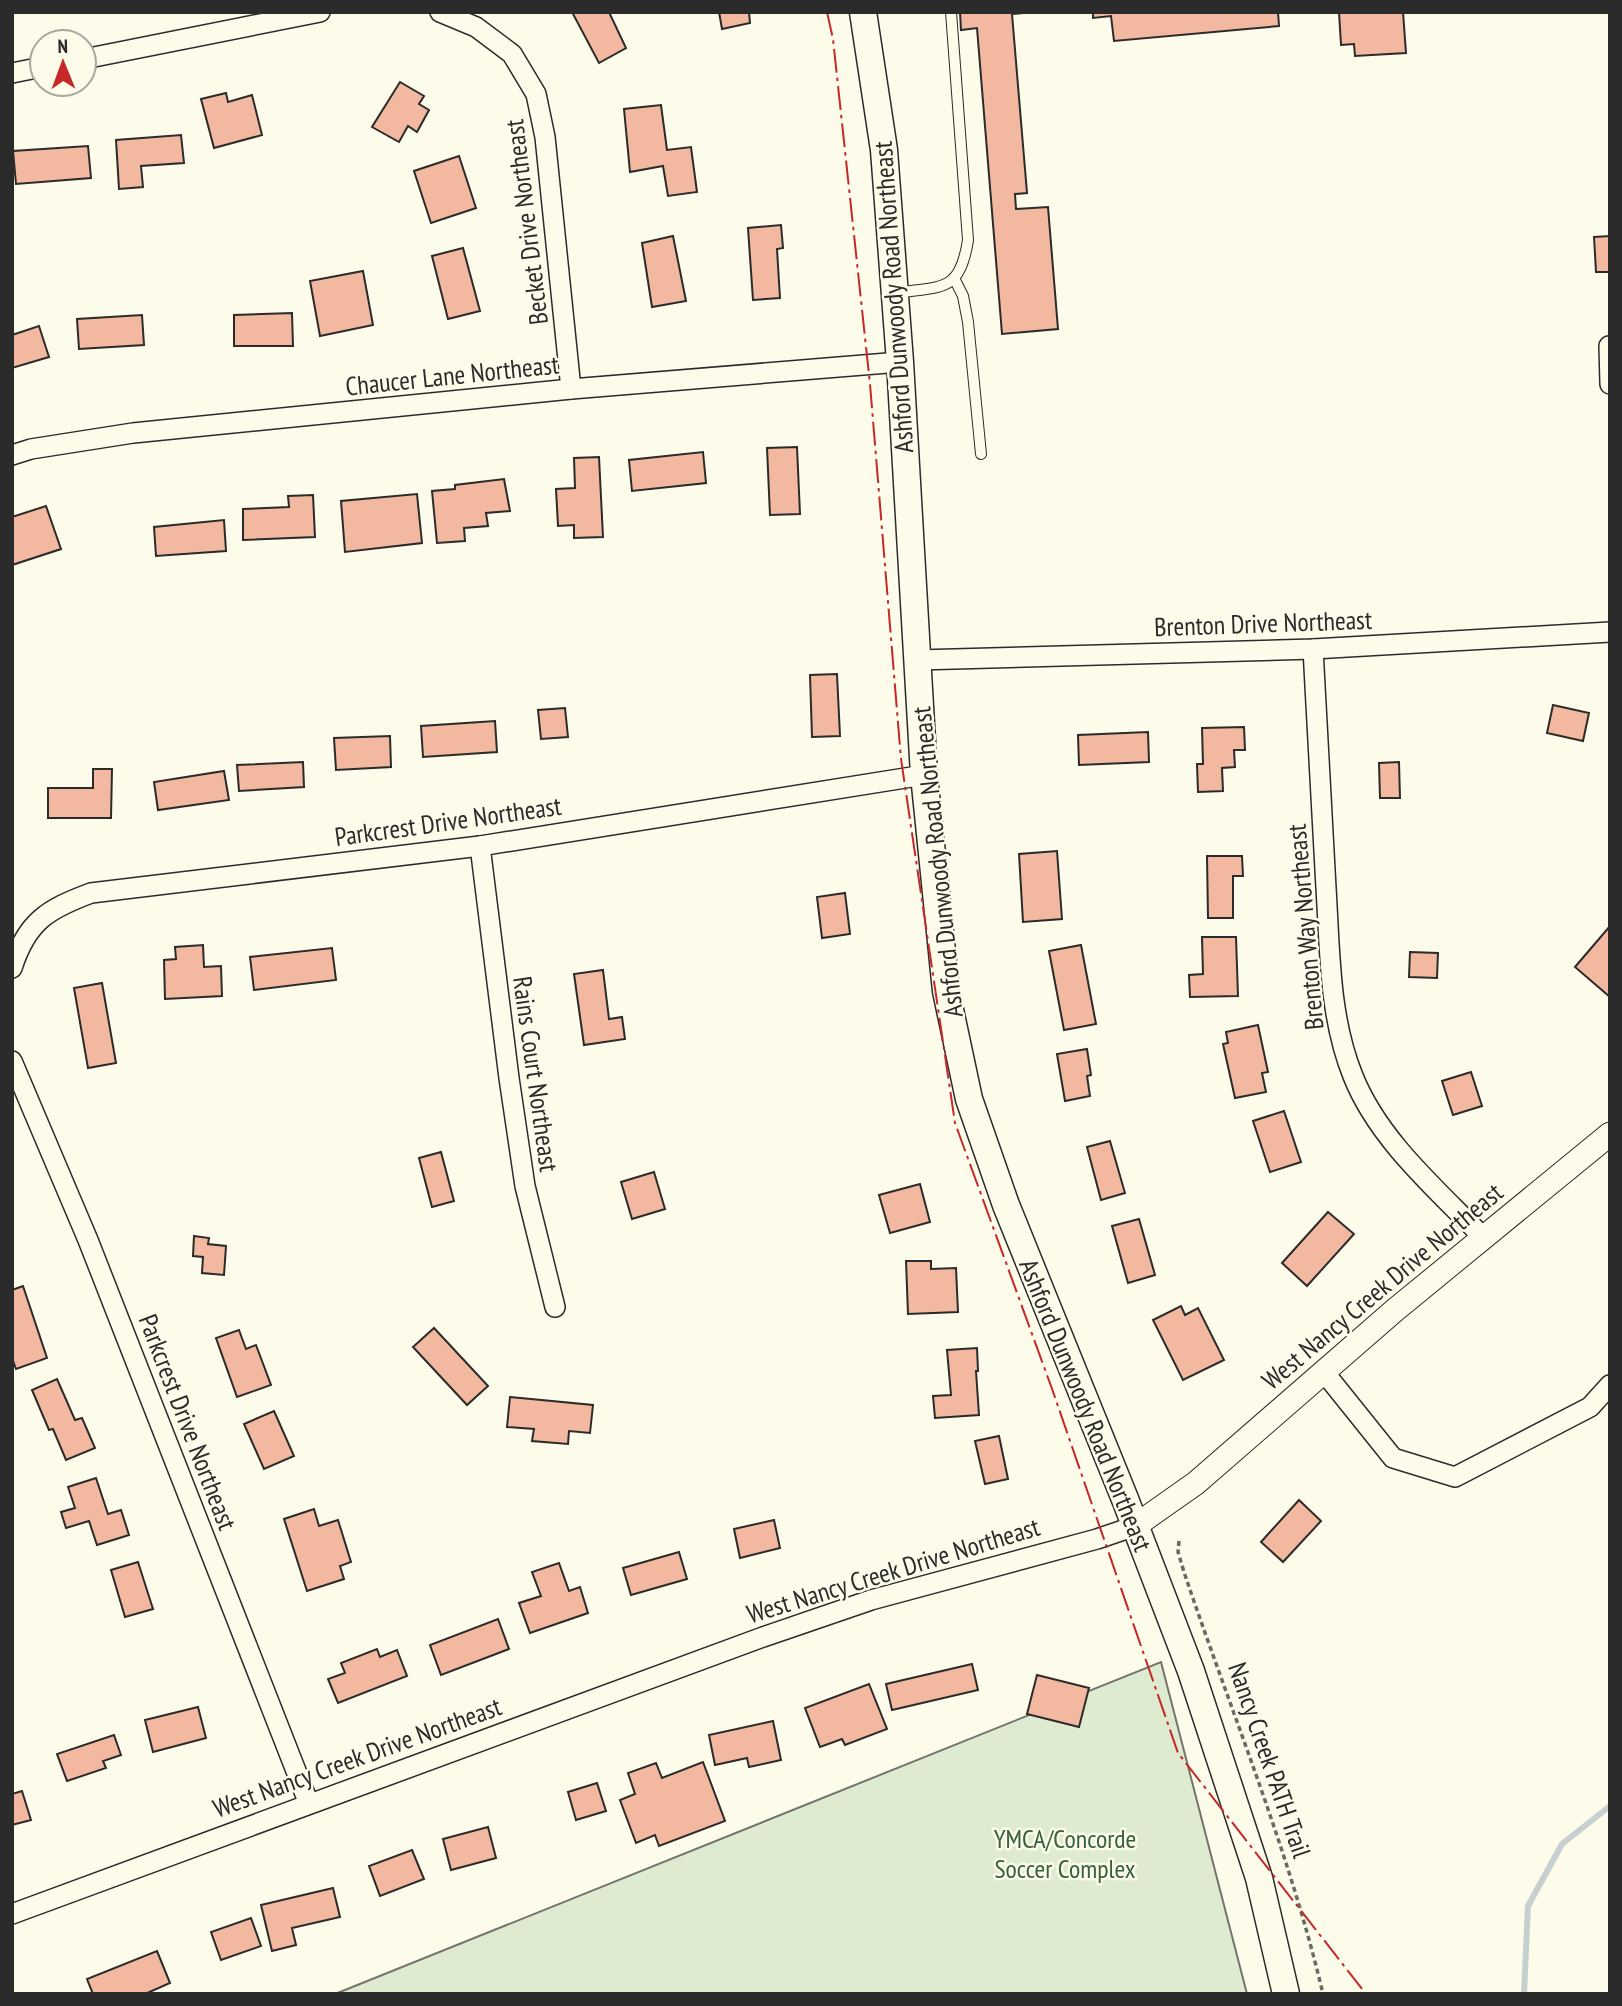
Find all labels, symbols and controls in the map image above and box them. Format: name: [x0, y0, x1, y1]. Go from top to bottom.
north arrow: [28, 28, 98, 98]
text: N: [57, 34, 68, 58]
street label: Becket Drive Northeast: [497, 117, 555, 327]
street label: Ashford Dunwoody Road Northeast: [866, 140, 920, 454]
street label: Chaucer Lane Northeast: [344, 347, 560, 403]
street label: Brenton Drive Northeast: [1153, 603, 1373, 643]
street label: Ashford Dunwoody Road Northeast: [904, 705, 970, 1019]
street label: Parkcrest Drive Northeast: [333, 789, 563, 853]
street label: Brenton Way Northeast: [1280, 823, 1330, 1031]
street label: Rains Court Northeast: [506, 974, 566, 1174]
street label: West Nancy Creek Drive Northeast: [1255, 1176, 1509, 1396]
street label: Ashford Dunwoody Road Northeast: [1012, 1254, 1160, 1556]
street label: Parkcrest Drive Northeast: [132, 1309, 244, 1535]
street label: West Nancy Creek Drive Northeast: [743, 1510, 1043, 1630]
street label: Nancy Creek PATH Trail: [1221, 1658, 1319, 1862]
street label: West Nancy Creek Drive Northeast: [208, 1689, 506, 1825]
park label: YMCA/Concorde Soccer Complex: [994, 1822, 1136, 1885]

